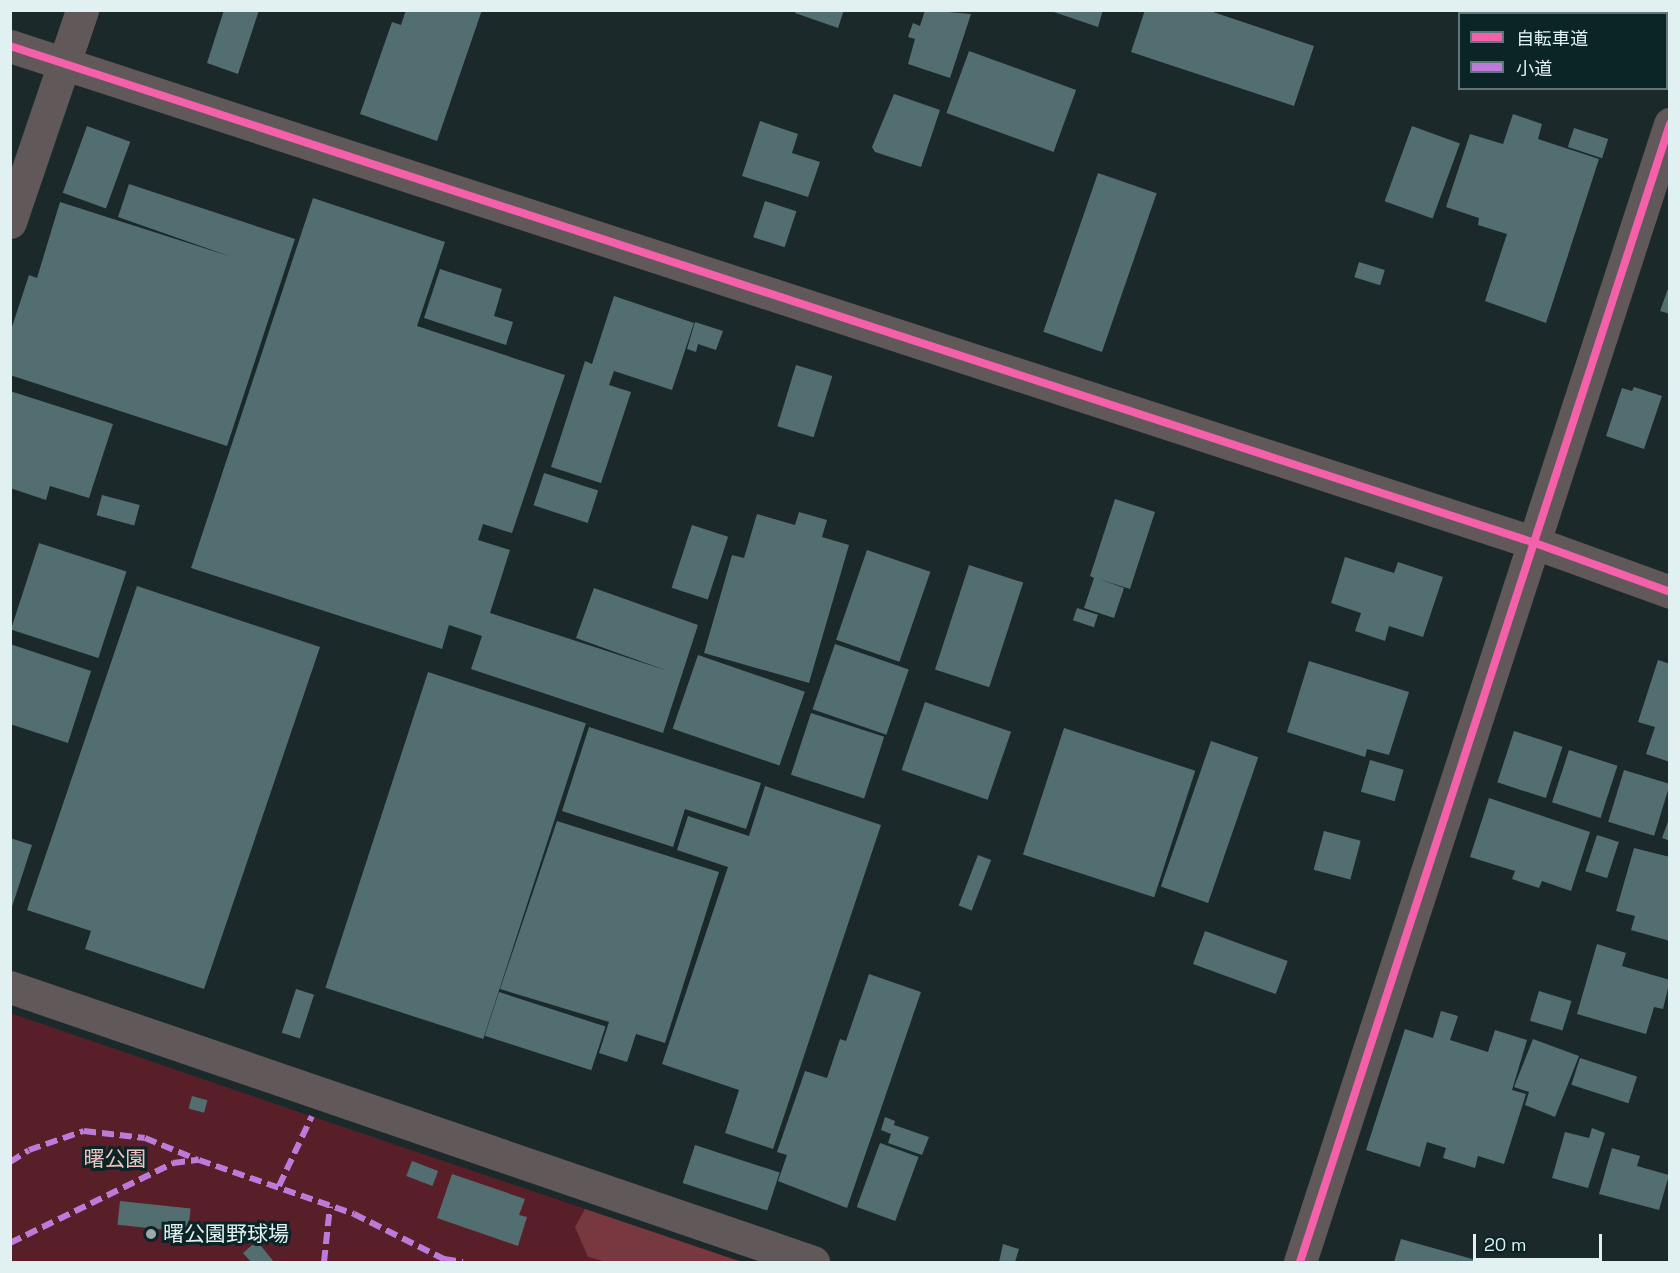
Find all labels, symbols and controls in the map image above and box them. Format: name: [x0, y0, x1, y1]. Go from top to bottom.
legend: [1458, 12, 1668, 90]
text: 自転車道: [1516, 27, 1588, 50]
text: 小道: [1516, 57, 1552, 80]
park label: 曙公園: [84, 1146, 146, 1172]
place label: 曙公園野球場: [163, 1221, 289, 1247]
scale bar: [1476, 1222, 1605, 1260]
marker: 曙公園野球場: [144, 1227, 158, 1241]
text: 20 m: [1484, 1233, 1527, 1256]

